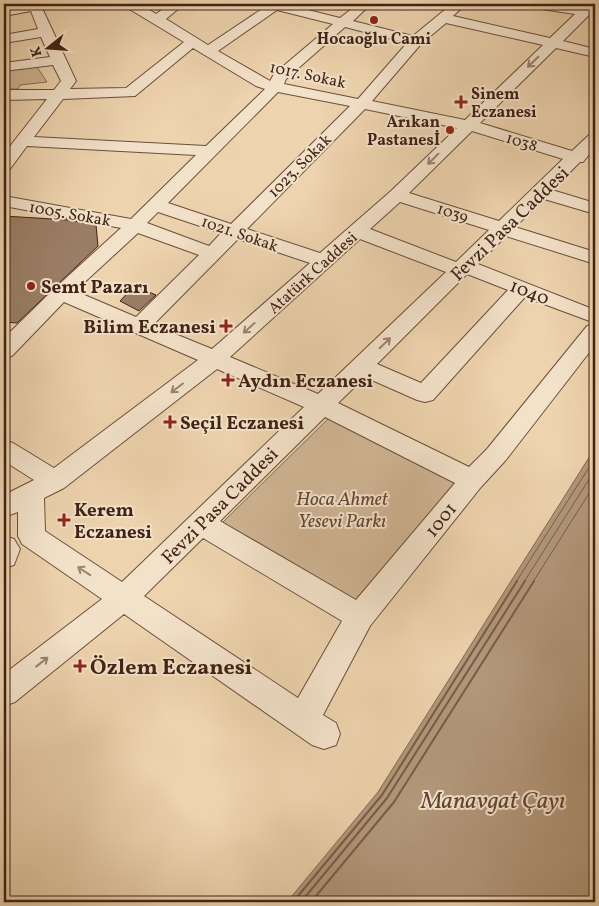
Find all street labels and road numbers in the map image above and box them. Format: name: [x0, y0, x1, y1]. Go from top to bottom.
street label: 1017. Sokak: [267, 57, 348, 95]
street label: 1038: [503, 128, 540, 158]
street label: 1023. Sokak: [264, 130, 337, 203]
street label: Fevzi Pasa Caddesi: [445, 161, 576, 288]
street label: 1005. Sokak: [27, 197, 113, 233]
street label: 1039: [434, 199, 471, 229]
street label: 1021. Sokak: [198, 211, 281, 258]
street label: Atatürk Caddesi: [264, 227, 363, 320]
street label: 1040: [506, 273, 553, 312]
street label: Fevzi Pasa Caddesi: [156, 442, 285, 571]
street label: 1001: [420, 497, 464, 543]

